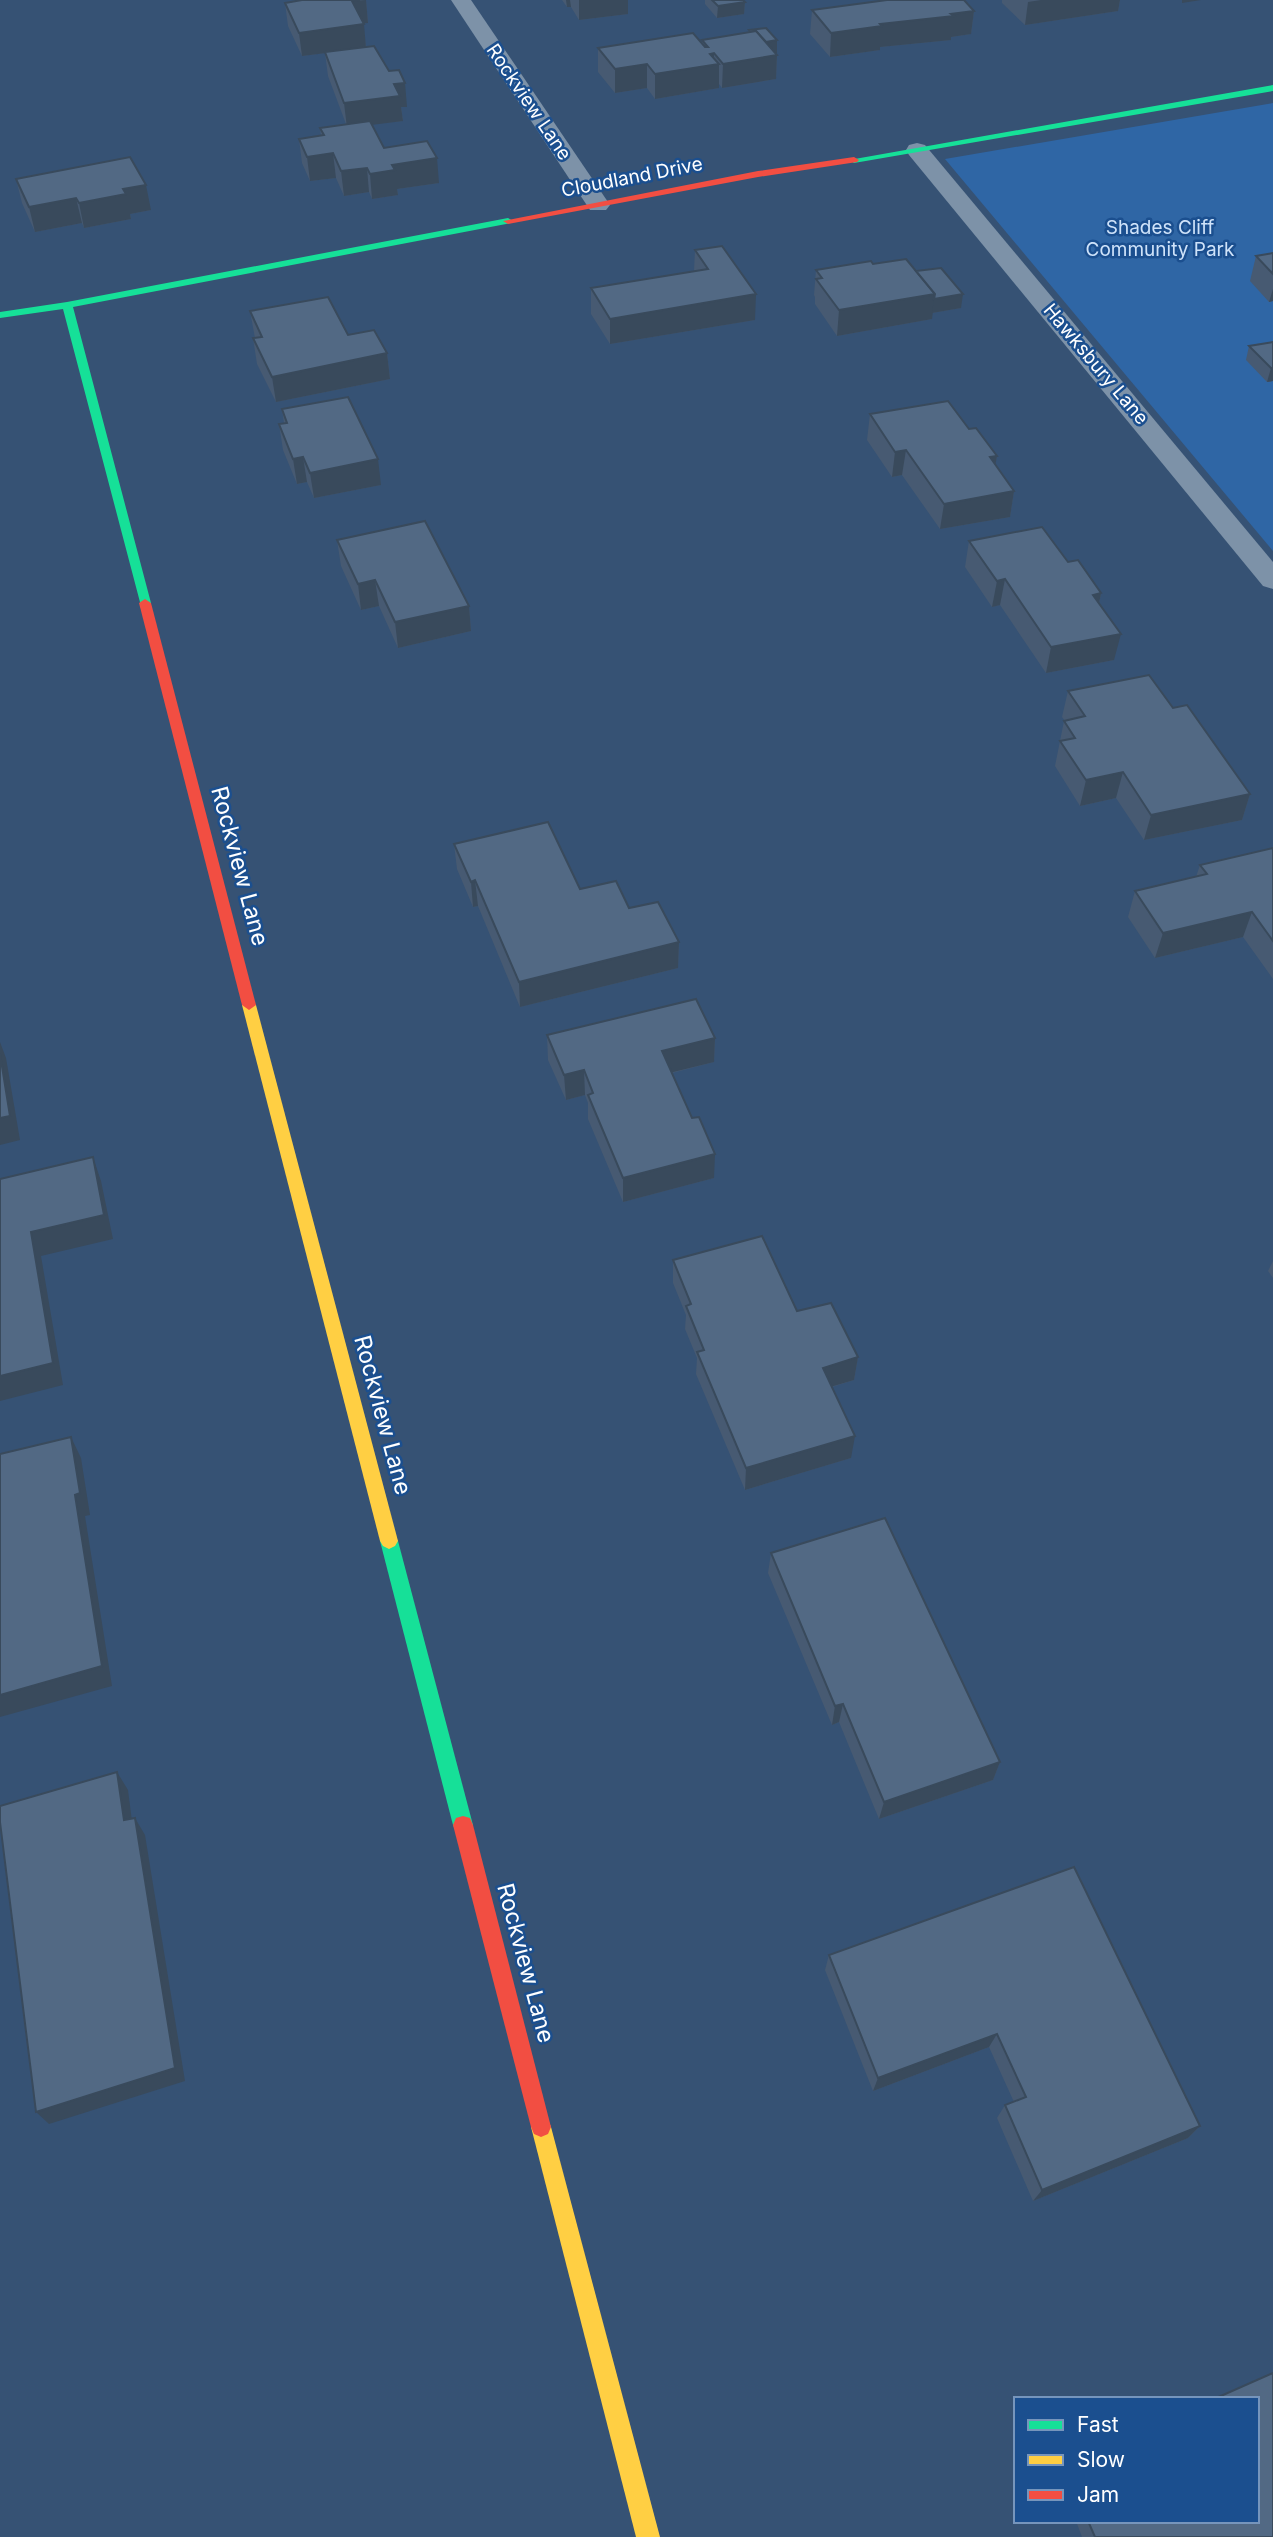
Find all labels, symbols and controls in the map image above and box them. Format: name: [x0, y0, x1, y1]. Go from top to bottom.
street label: Rockview Lane: [482, 40, 576, 164]
street label: Cloudland Drive: [559, 152, 705, 202]
park label: Shades Cliff Community Park: [1086, 216, 1235, 261]
street label: Hawksbury Lane: [1039, 299, 1153, 429]
street label: Rockview Lane: [205, 783, 275, 949]
street label: Rockview Lane: [348, 1332, 418, 1498]
street label: Rockview Lane: [491, 1880, 561, 2046]
legend: [1014, 2397, 1259, 2523]
text: Fast: [1077, 2412, 1119, 2437]
text: Slow: [1077, 2447, 1125, 2472]
text: Jam: [1077, 2482, 1119, 2507]

